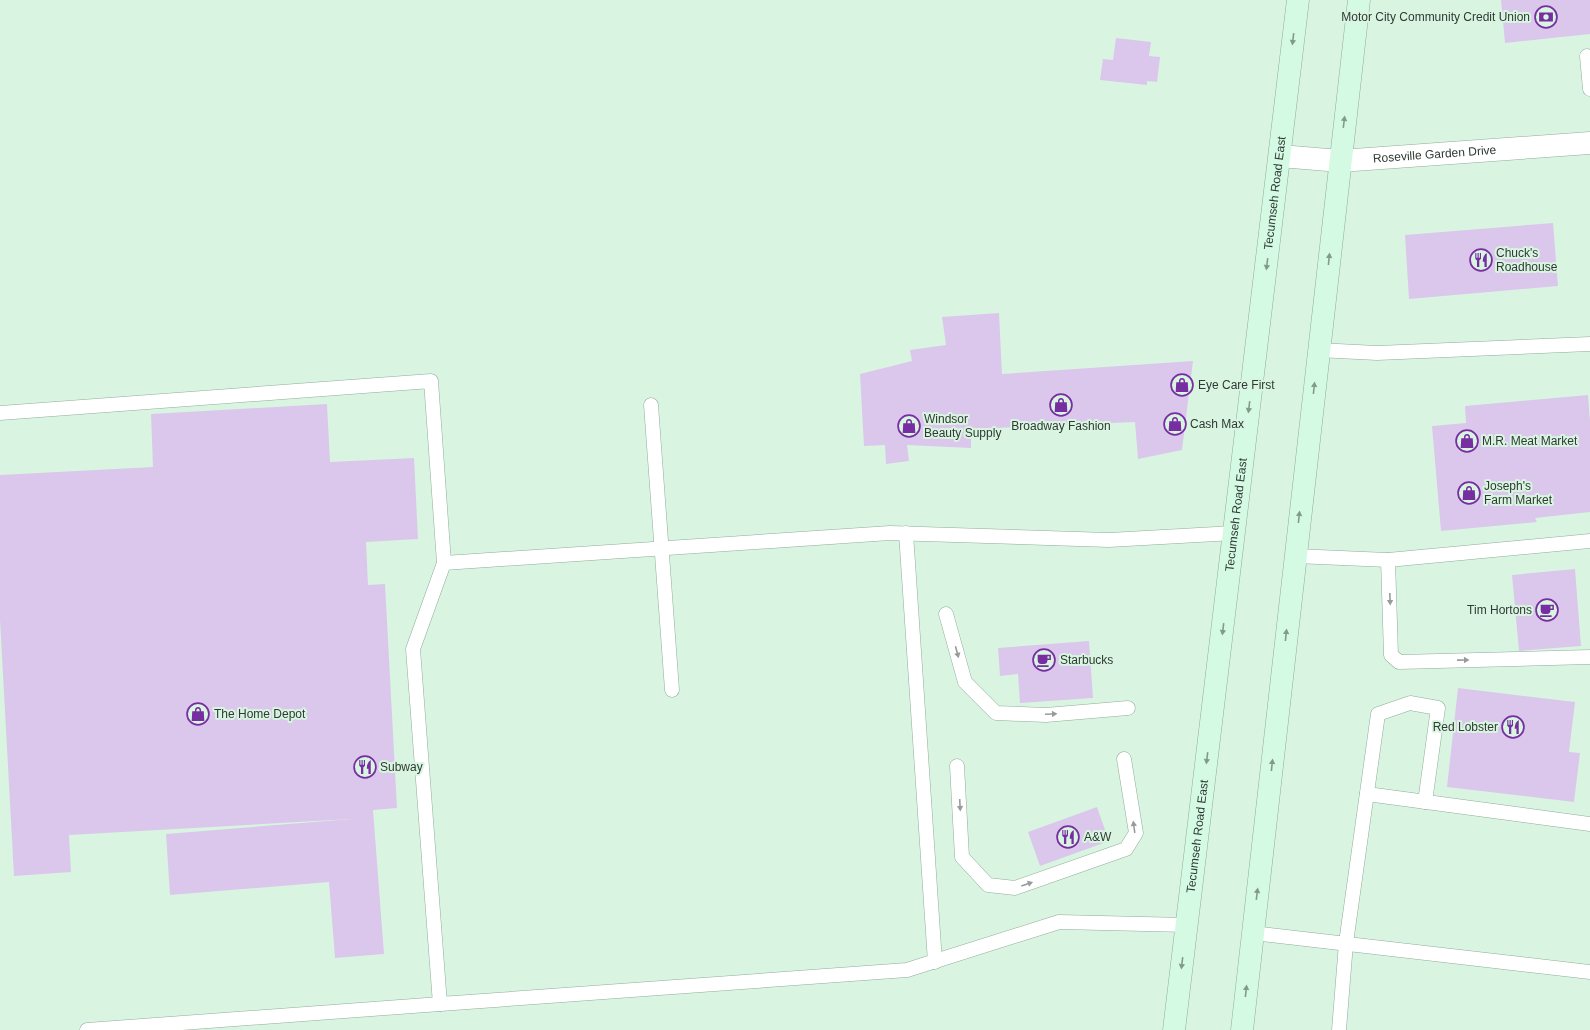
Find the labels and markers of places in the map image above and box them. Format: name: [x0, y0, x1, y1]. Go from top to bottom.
bank icon: Motor City Community Credit Union: [1533, 4, 1559, 30]
place label: Motor City Community Credit Union: [1341, 10, 1530, 24]
place label: Chuck's Roadhouse: [1496, 246, 1558, 274]
restaurant icon: Chuck's Roadhouse: [1468, 247, 1494, 273]
shop icon: Eye Care First: [1169, 372, 1195, 398]
place label: Eye Care First: [1198, 378, 1275, 392]
shop icon: Broadway Fashion: [1048, 392, 1074, 418]
shop icon: Cash Max: [1162, 411, 1188, 437]
place label: Windsor Beauty Supply: [924, 412, 1001, 440]
shop icon: Windsor Beauty Supply: [896, 413, 922, 439]
place label: Cash Max: [1190, 417, 1244, 431]
place label: Broadway Fashion: [1011, 419, 1111, 433]
shop icon: M.R. Meat Market: [1454, 428, 1480, 454]
place label: M.R. Meat Market: [1482, 434, 1578, 448]
place label: Joseph's Farm Market: [1484, 479, 1553, 507]
shop icon: Joseph's Farm Market: [1456, 480, 1482, 506]
cafe icon: Tim Hortons: [1534, 597, 1560, 623]
place label: Tim Hortons: [1467, 603, 1532, 617]
cafe icon: Starbucks: [1031, 647, 1057, 673]
place label: Starbucks: [1060, 653, 1113, 667]
shop icon: The Home Depot: [185, 701, 211, 727]
place label: The Home Depot: [214, 707, 306, 721]
restaurant icon: Red Lobster: [1500, 714, 1526, 740]
place label: Red Lobster: [1433, 720, 1498, 734]
restaurant icon: Subway: [352, 754, 378, 780]
place label: Subway: [380, 760, 423, 774]
restaurant icon: A&W: [1055, 824, 1081, 850]
place label: A&W: [1084, 830, 1112, 844]

